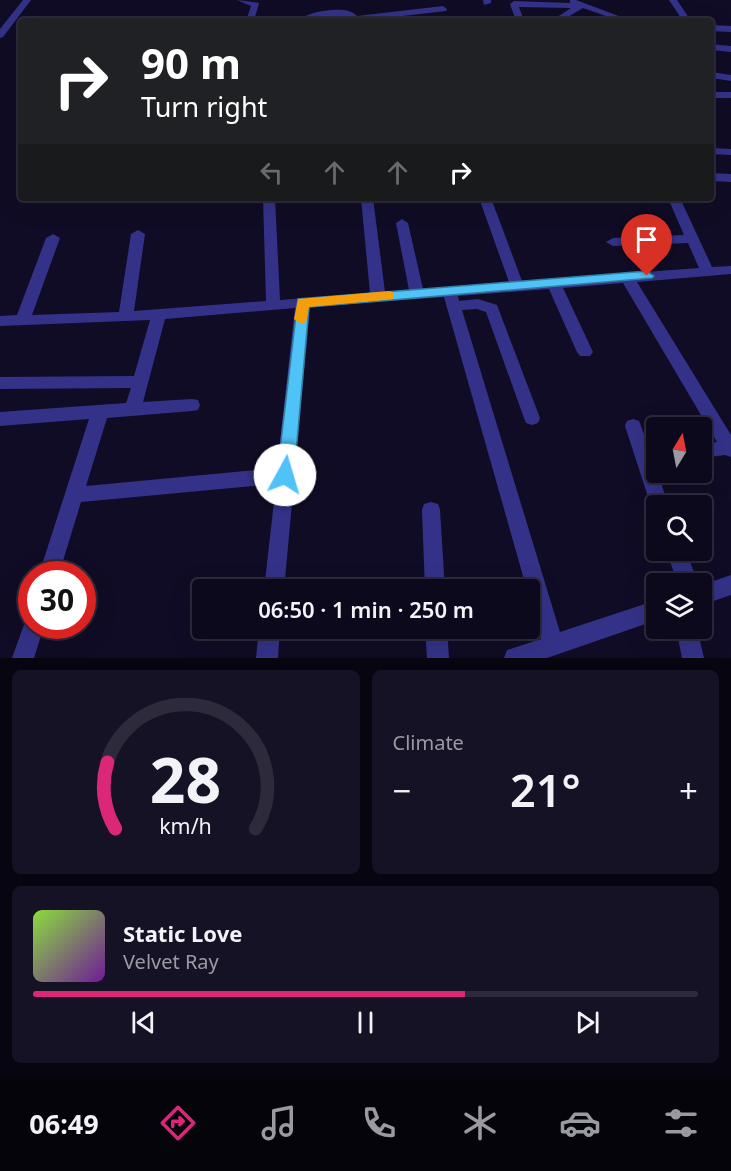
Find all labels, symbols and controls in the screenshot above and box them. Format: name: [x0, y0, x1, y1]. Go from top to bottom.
text: 90 m: [141, 34, 241, 91]
icon: right: [42, 42, 120, 120]
text: Turn right: [141, 88, 267, 125]
icon: left: [255, 156, 288, 189]
icon: ahead: [318, 156, 351, 189]
icon: ahead: [381, 156, 414, 189]
icon: right: [444, 156, 477, 189]
pin: [621, 214, 672, 276]
icon: arrive: [630, 223, 663, 256]
north arrow: [646, 417, 712, 483]
map controls: [646, 417, 712, 639]
position arrow: [253, 443, 317, 507]
button: search: [646, 495, 712, 561]
speed limit sign: 30: [18, 561, 96, 639]
button: layers: [646, 573, 712, 639]
text: 06:50 · 1 min · 250 m: [258, 594, 474, 624]
text: Climate: [393, 729, 464, 756]
text: 28: [150, 736, 221, 821]
text: 21°: [510, 759, 581, 820]
text: −: [393, 768, 411, 813]
text: +: [679, 768, 698, 813]
text: km/h: [159, 811, 212, 840]
text: Static Love: [123, 918, 242, 948]
text: Velvet Ray: [123, 948, 219, 975]
icon: previous: [127, 1006, 160, 1039]
icon: pause: [349, 1006, 382, 1039]
icon: next: [571, 1006, 604, 1039]
icon: directions: [157, 1102, 199, 1144]
icon: music: [258, 1102, 300, 1144]
icon: phone: [358, 1102, 400, 1144]
icon: climate: [459, 1102, 501, 1144]
icon: car: [559, 1102, 601, 1144]
icon: filters: [660, 1102, 702, 1144]
text: 06:49: [29, 1105, 99, 1142]

